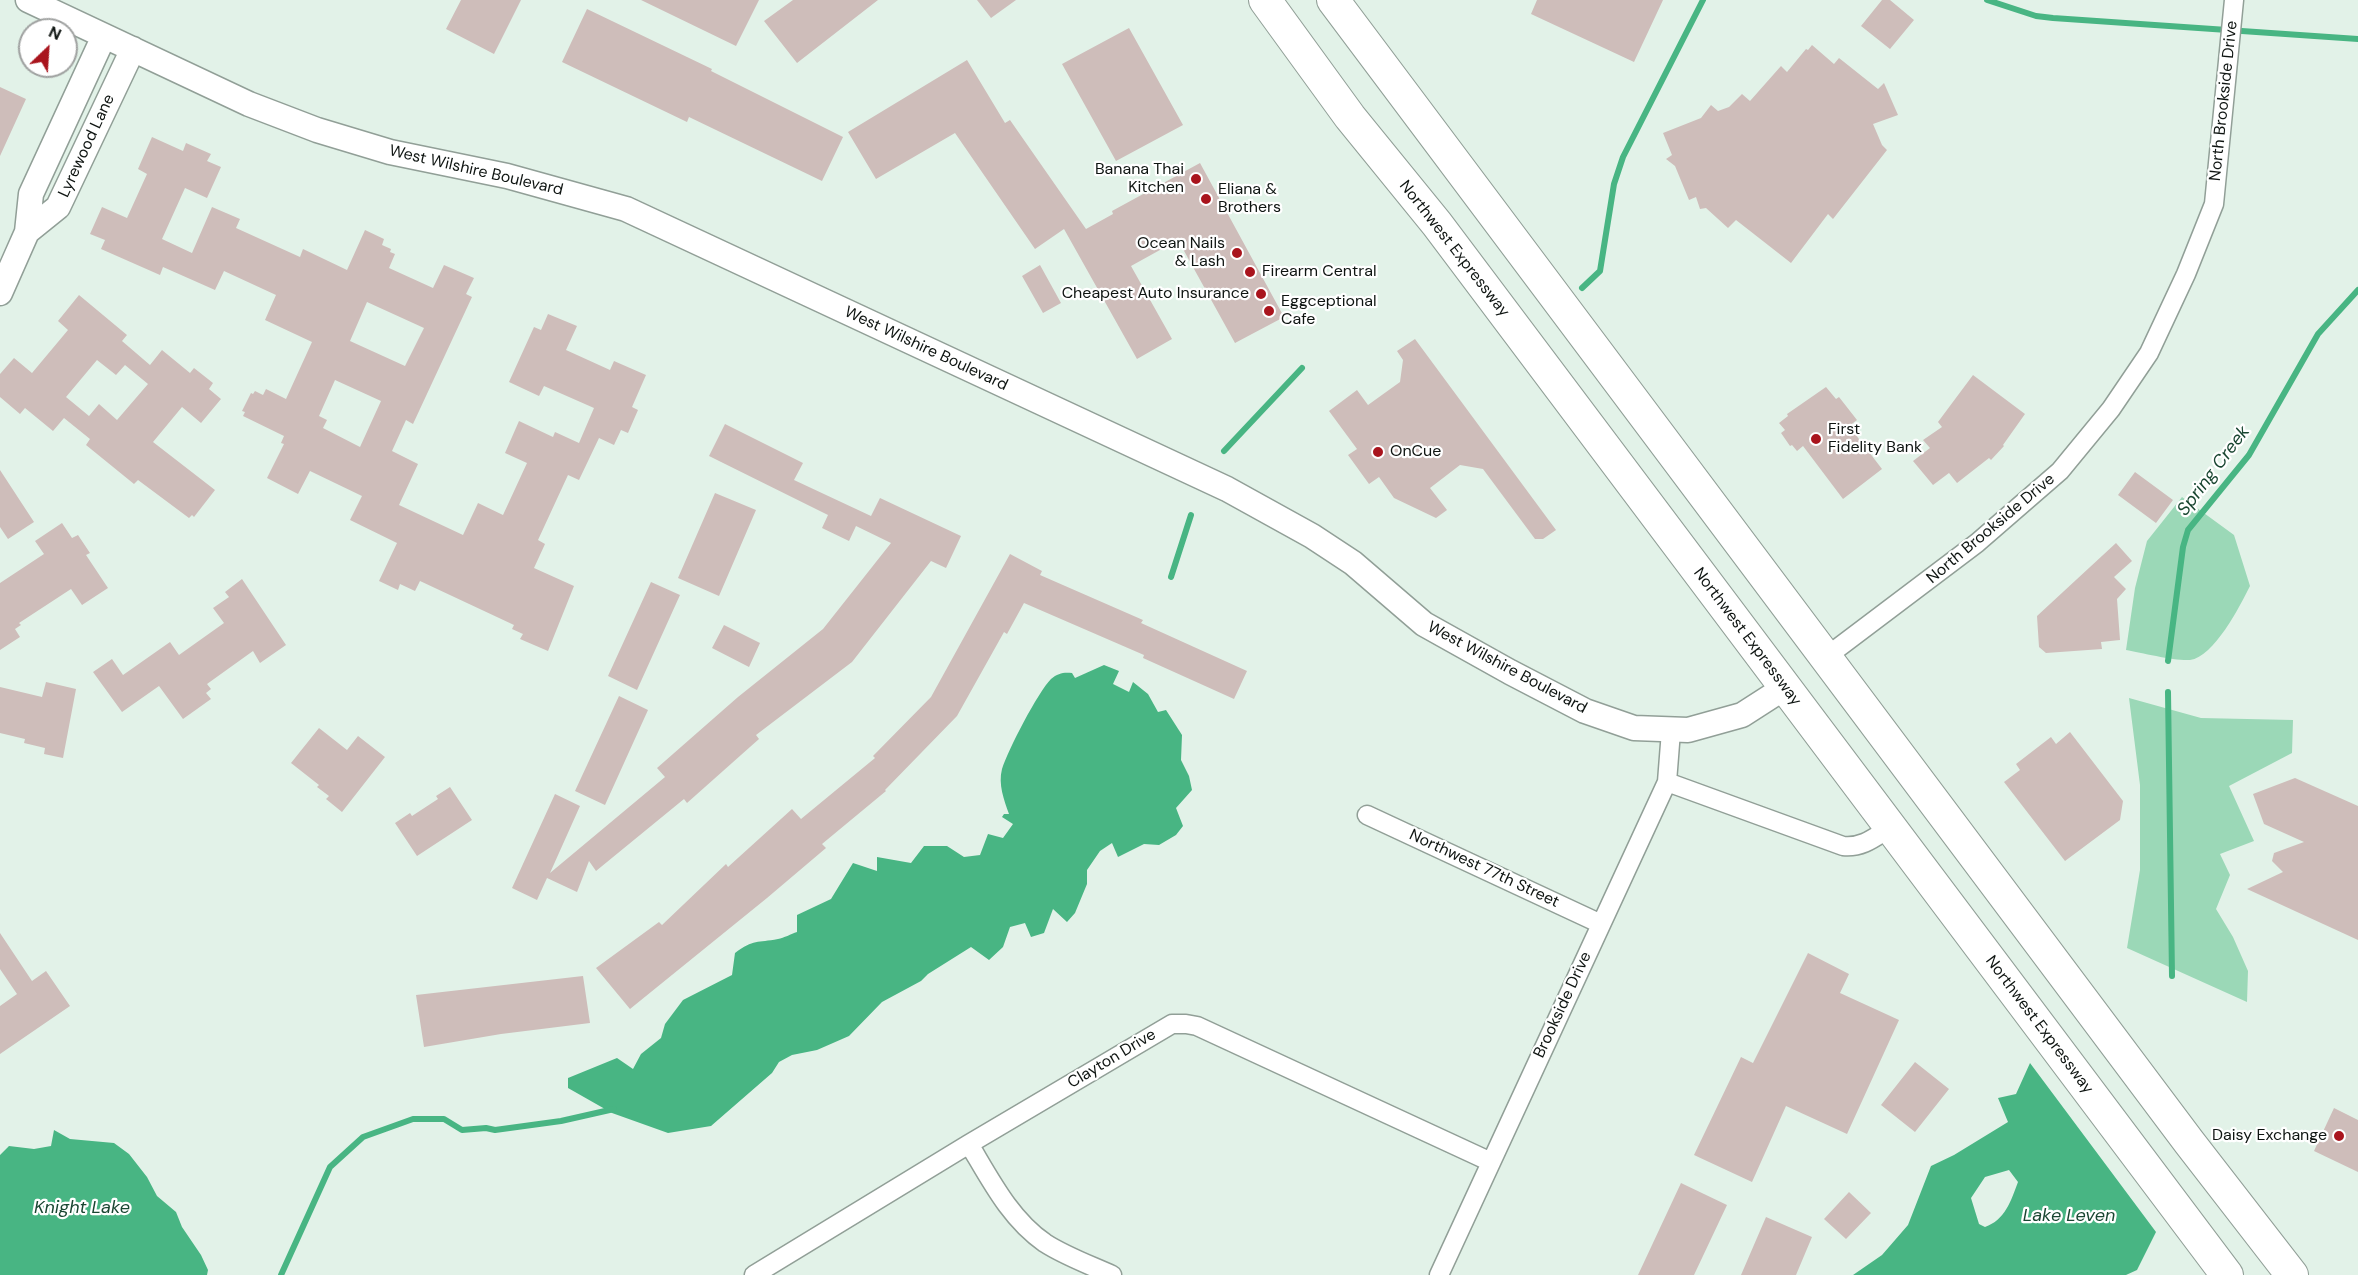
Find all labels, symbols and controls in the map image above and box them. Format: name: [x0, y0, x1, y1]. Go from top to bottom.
north arrow: [18, 18, 78, 78]
street label: North Brookside Drive: [2206, 20, 2242, 182]
text: N: [45, 21, 65, 45]
street label: Lyrewood Lane: [55, 92, 119, 200]
street label: West Wilshire Boulevard: [387, 142, 565, 200]
place label: Banana Thai Kitchen: [1095, 160, 1184, 198]
marker: Banana Thai Kitchen: [1189, 172, 1203, 186]
street label: Northwest Expressway: [1395, 177, 1513, 321]
place label: Eliana & Brothers: [1218, 180, 1281, 218]
marker: Eliana & Brothers: [1199, 192, 1213, 206]
place label: Ocean Nails & Lash: [1137, 234, 1225, 272]
marker: Ocean Nails & Lash: [1230, 246, 1244, 260]
place label: Firearm Central: [1262, 262, 1376, 282]
marker: Firearm Central: [1243, 265, 1257, 279]
place label: Cheapest Auto Insurance: [1062, 284, 1249, 304]
marker: Cheapest Auto Insurance: [1254, 287, 1268, 301]
place label: Eggceptional Cafe: [1281, 292, 1377, 330]
street label: West Wilshire Boulevard: [841, 303, 1011, 395]
marker: Eggceptional Cafe: [1262, 304, 1276, 318]
place label: First Fidelity Bank: [1828, 420, 1922, 458]
water label: Spring Creek: [2173, 422, 2255, 520]
marker: First Fidelity Bank: [1809, 432, 1823, 446]
place label: OnCue: [1390, 442, 1441, 462]
marker: OnCue: [1371, 445, 1385, 459]
street label: North Brookside Drive: [1923, 470, 2059, 588]
street label: Northwest Expressway: [1689, 564, 1805, 710]
street label: West Wilshire Boulevard: [1424, 618, 1590, 718]
street label: Northwest 77th Street: [1406, 826, 1562, 912]
street label: Brookside Drive: [1530, 949, 1596, 1061]
street label: Northwest Expressway: [1981, 952, 2097, 1098]
street label: Clayton Drive: [1065, 1025, 1159, 1093]
place label: Daisy Exchange: [2212, 1126, 2327, 1146]
marker: Daisy Exchange: [2332, 1129, 2346, 1143]
water label: Knight Lake: [34, 1197, 130, 1219]
water label: Lake Leven: [2023, 1205, 2115, 1227]

